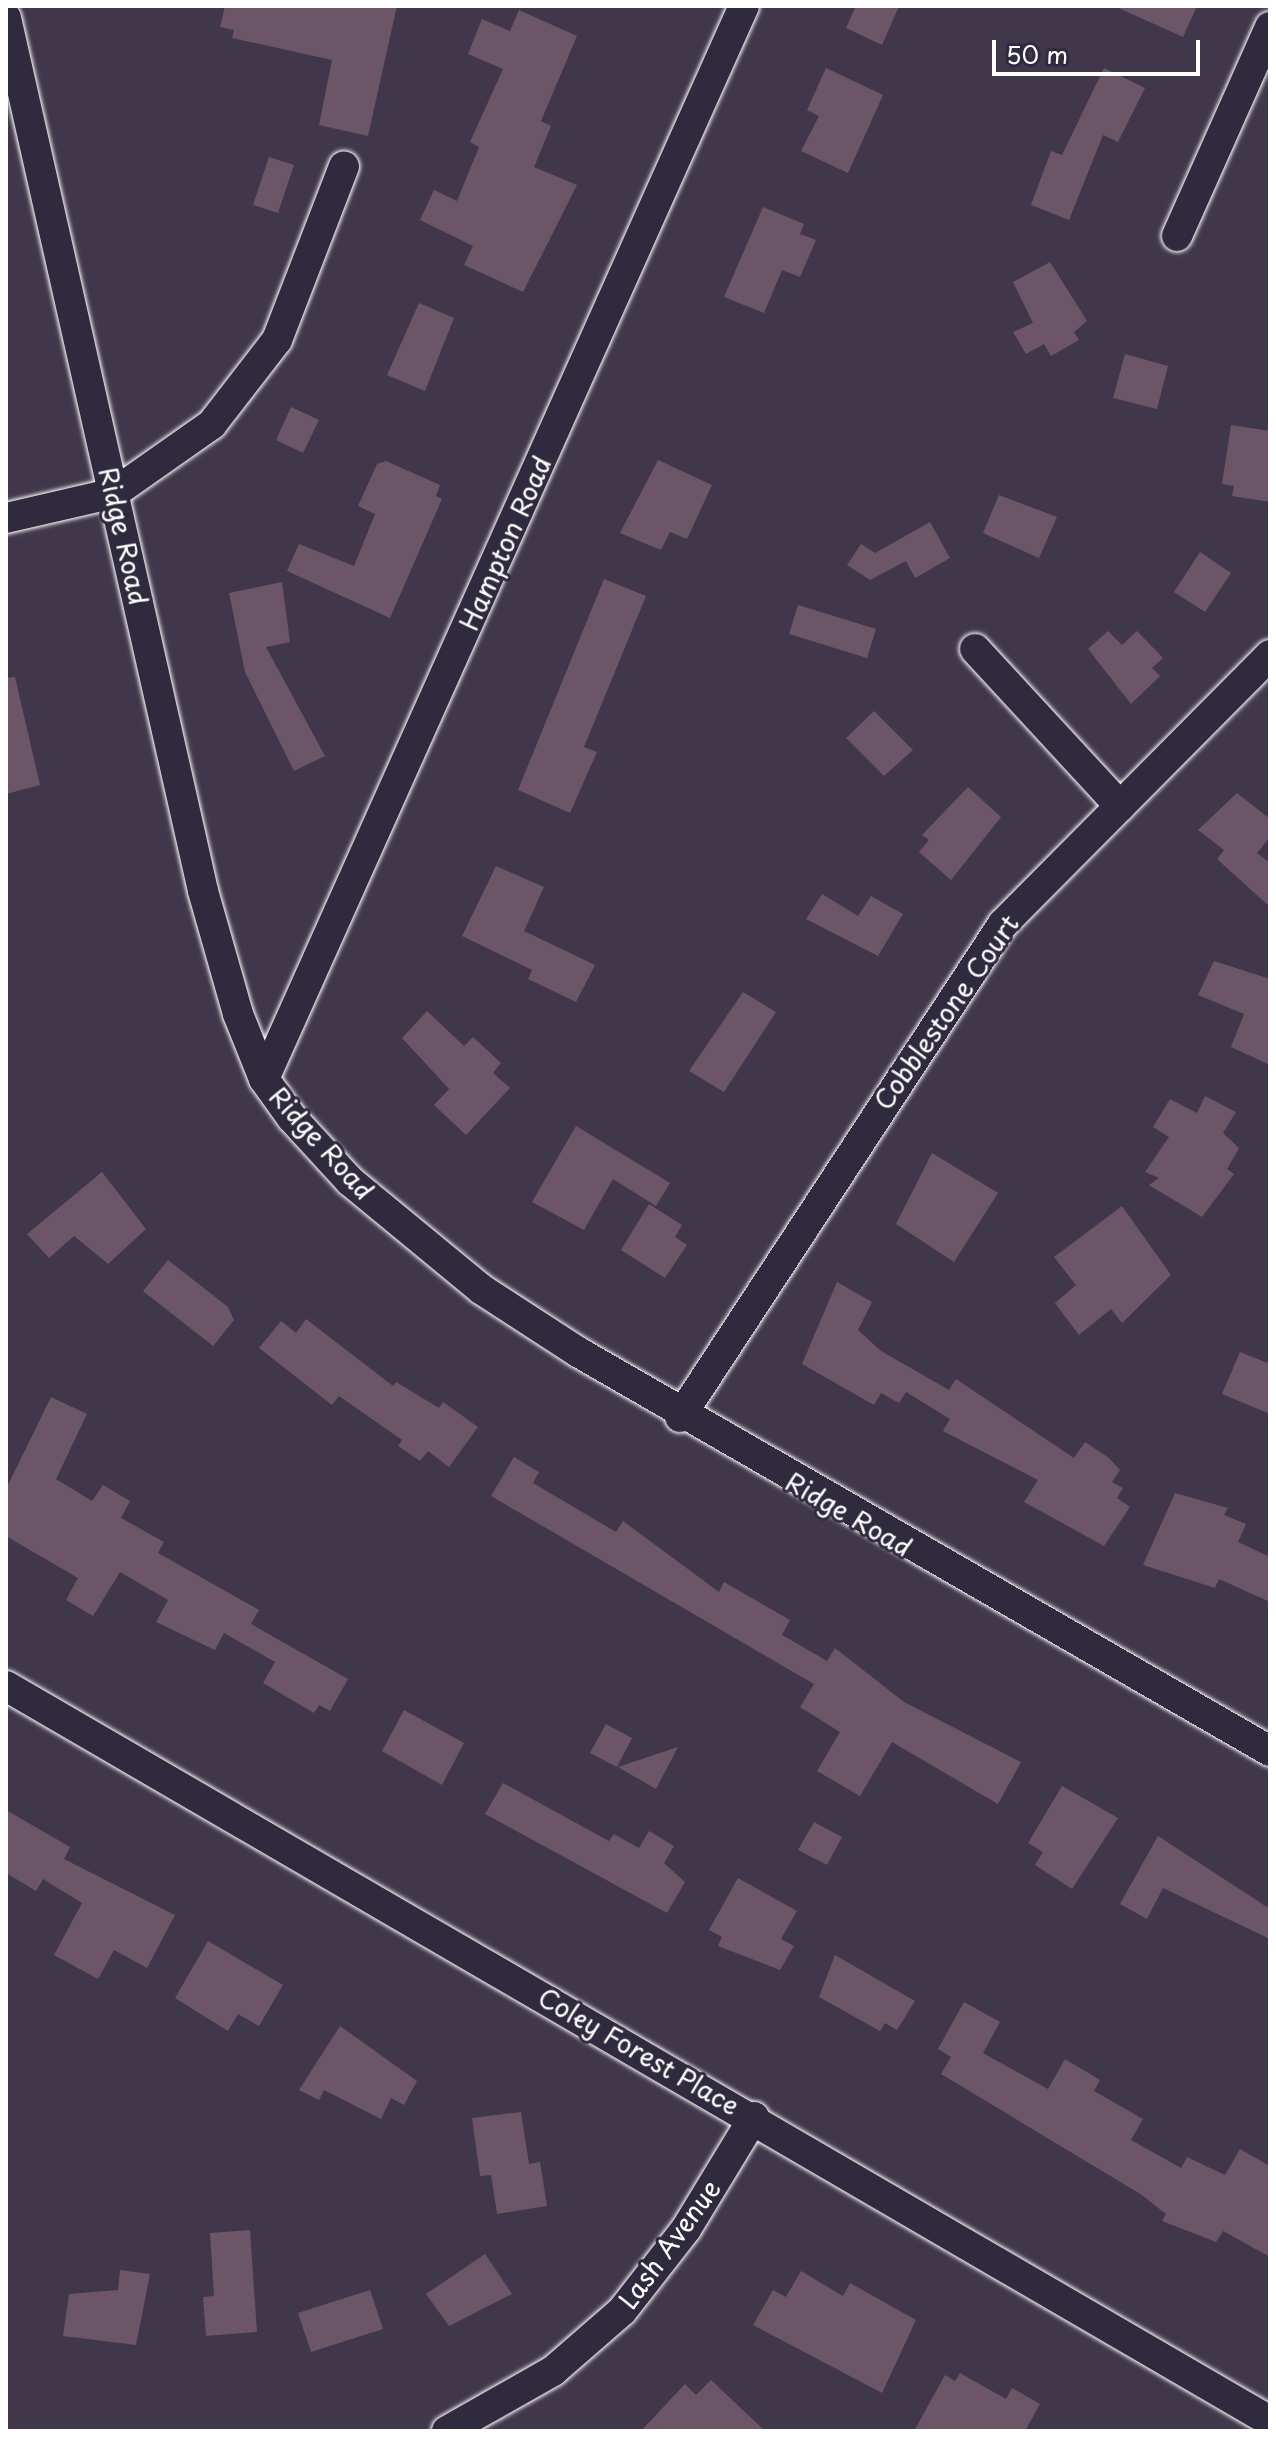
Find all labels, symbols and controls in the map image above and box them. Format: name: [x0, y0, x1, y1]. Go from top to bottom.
scale bar: [996, 24, 1204, 74]
text: 50 m: [1006, 36, 1068, 72]
street label: Hampton Road: [453, 451, 557, 635]
street label: Ridge Road: [93, 464, 155, 608]
street label: Cobblestone Court: [867, 909, 1025, 1115]
street label: Ridge Road: [264, 1081, 380, 1205]
street label: Ridge Road: [781, 1466, 917, 1562]
street label: Coley Forest Place: [531, 1980, 747, 2122]
street label: Lash Avenue: [611, 2173, 727, 2315]

